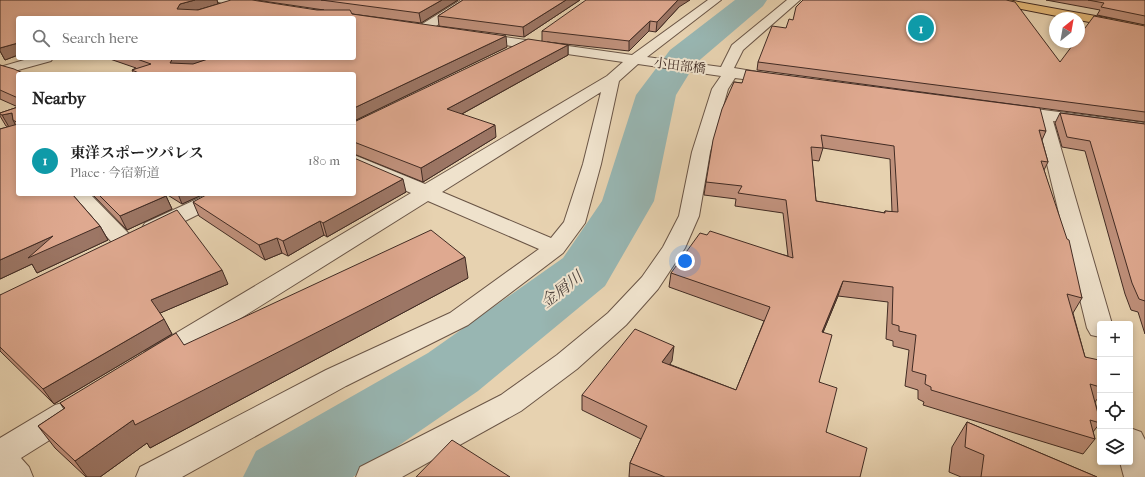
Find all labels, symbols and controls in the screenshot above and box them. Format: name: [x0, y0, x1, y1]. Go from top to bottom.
north arrow: [1049, 12, 1085, 48]
pin: 1: [908, 13, 934, 43]
search box: [16, 16, 356, 60]
icon: search: [30, 27, 52, 49]
text: Search here: [62, 29, 138, 47]
street label: 小田部橋: [653, 55, 707, 76]
text: Nearby: [32, 88, 86, 108]
text: 東洋スポーツパレス: [70, 144, 204, 162]
text: 1: [43, 153, 47, 168]
text: 180 m: [308, 153, 340, 168]
text: Place · 今宿新道: [70, 165, 160, 180]
your location: [675, 251, 695, 271]
water label: 金屑川: [537, 266, 588, 312]
map controls: [1097, 321, 1133, 465]
button: +: [1097, 321, 1133, 357]
button: −: [1097, 357, 1133, 393]
button: locate: [1097, 393, 1133, 429]
button: layers: [1097, 429, 1133, 465]

